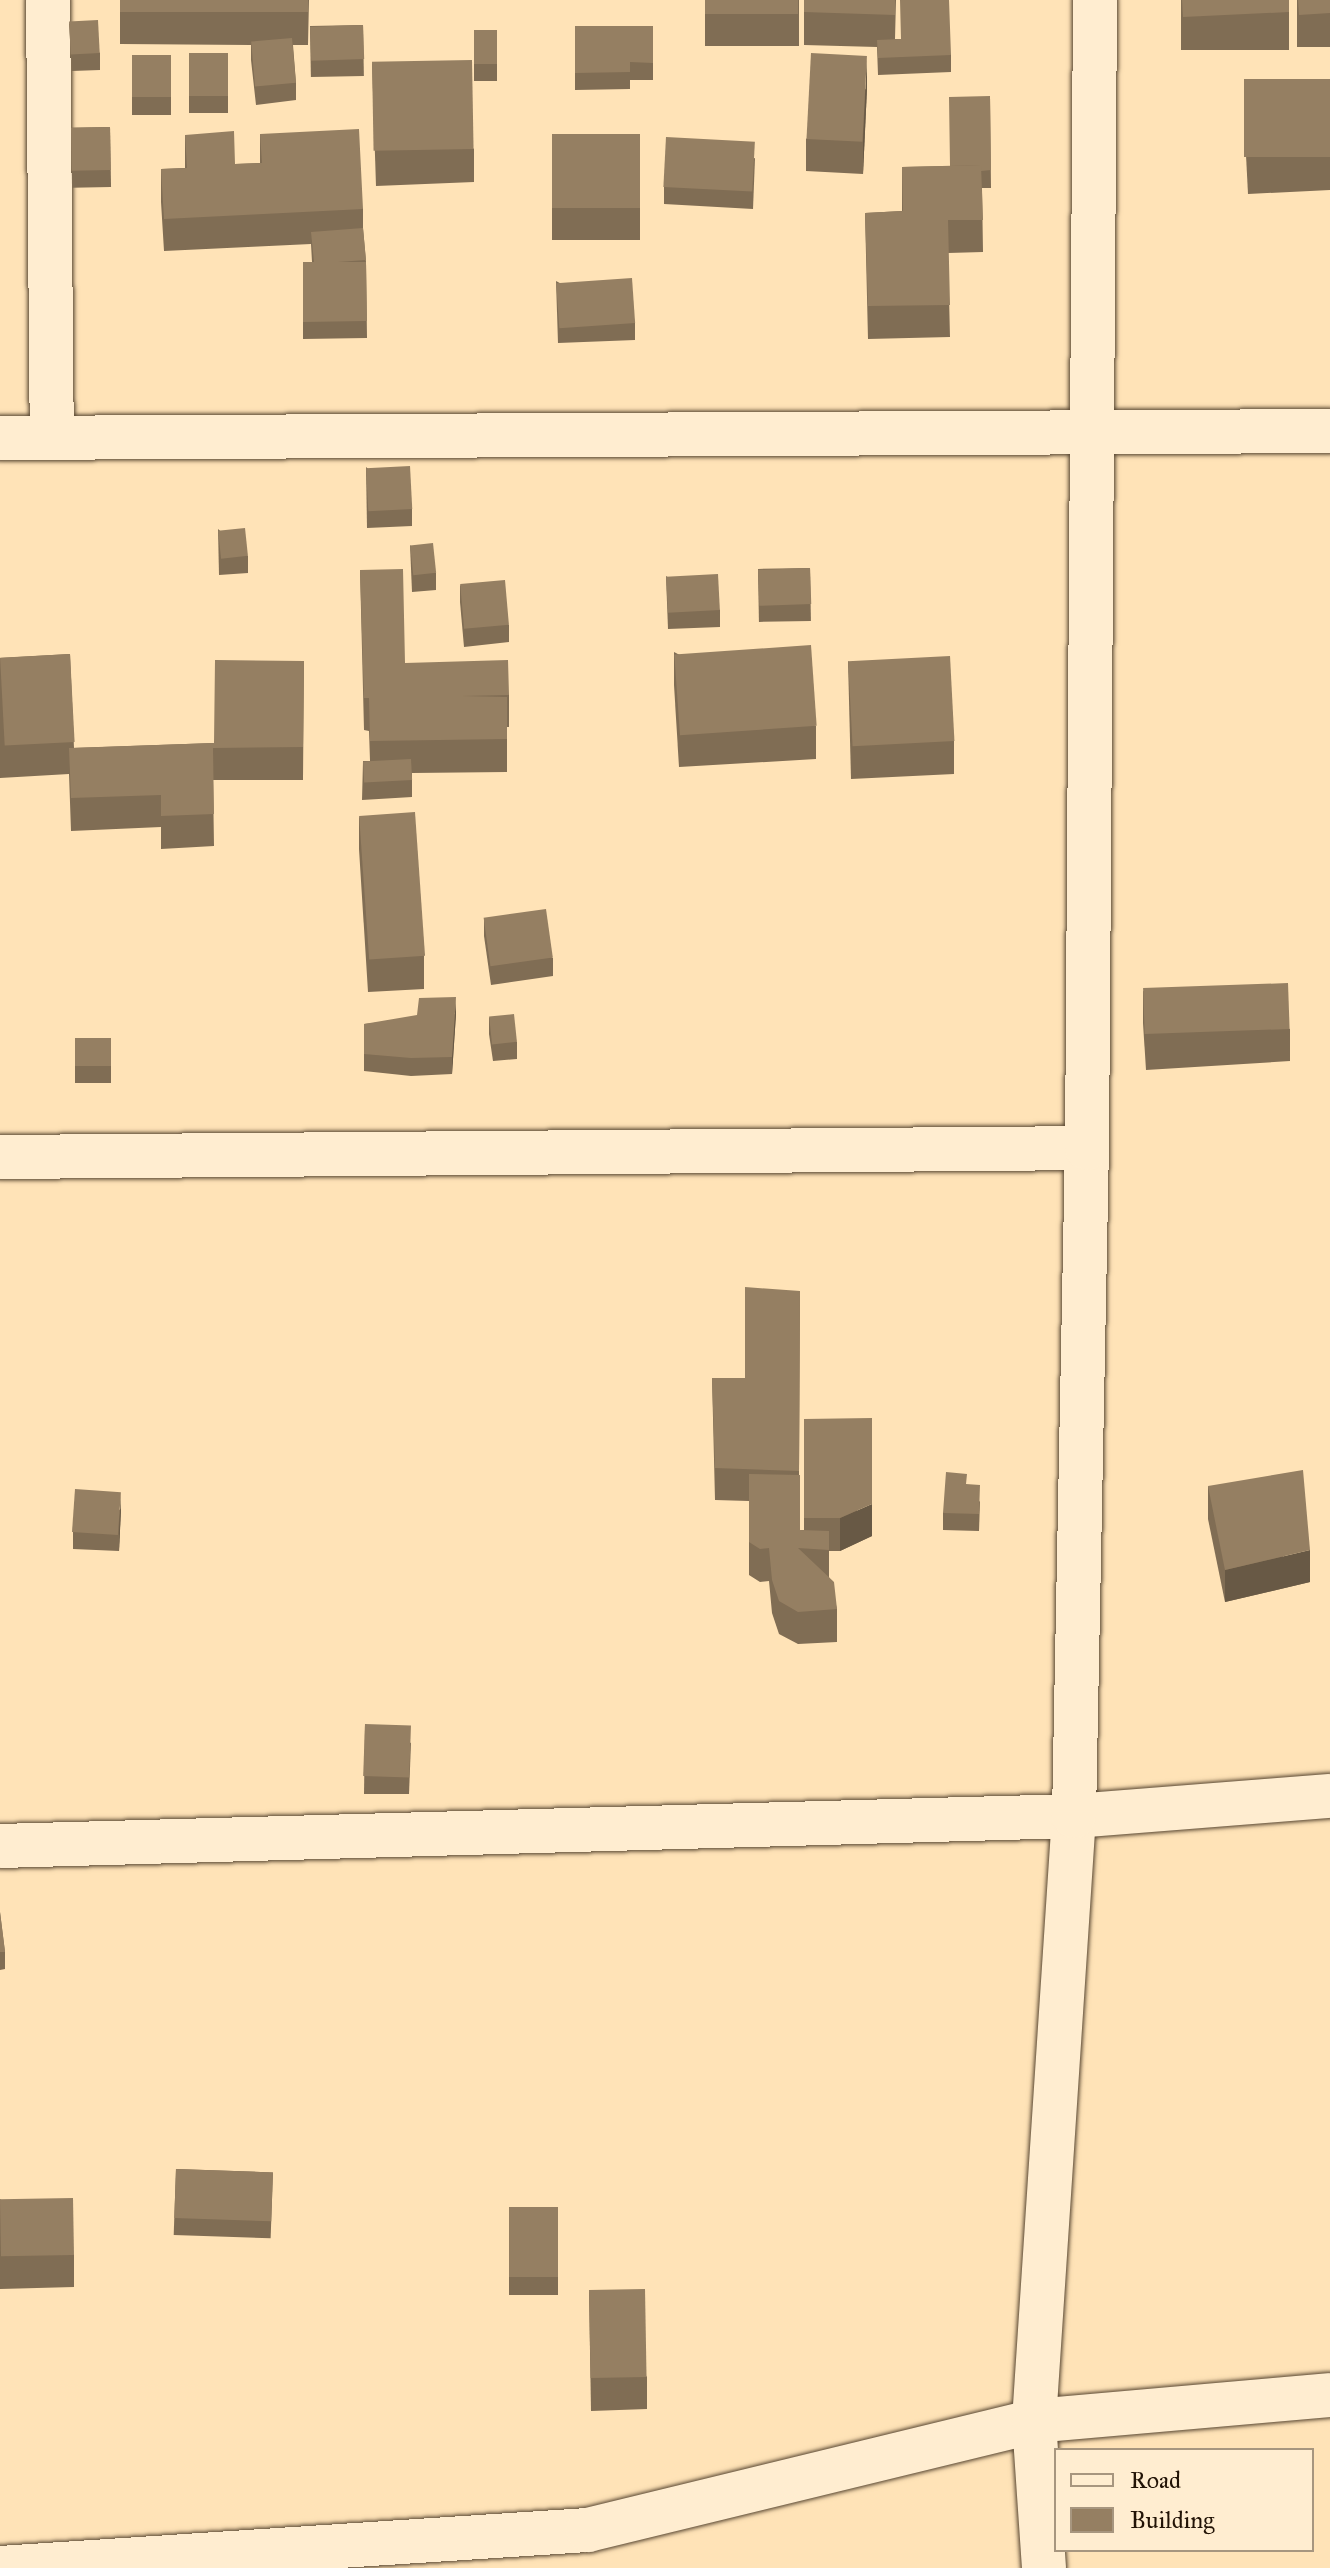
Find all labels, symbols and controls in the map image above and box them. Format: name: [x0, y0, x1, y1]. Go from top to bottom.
legend: [1054, 2448, 1314, 2552]
text: Road: [1130, 2465, 1181, 2495]
text: Building: [1130, 2505, 1215, 2535]

